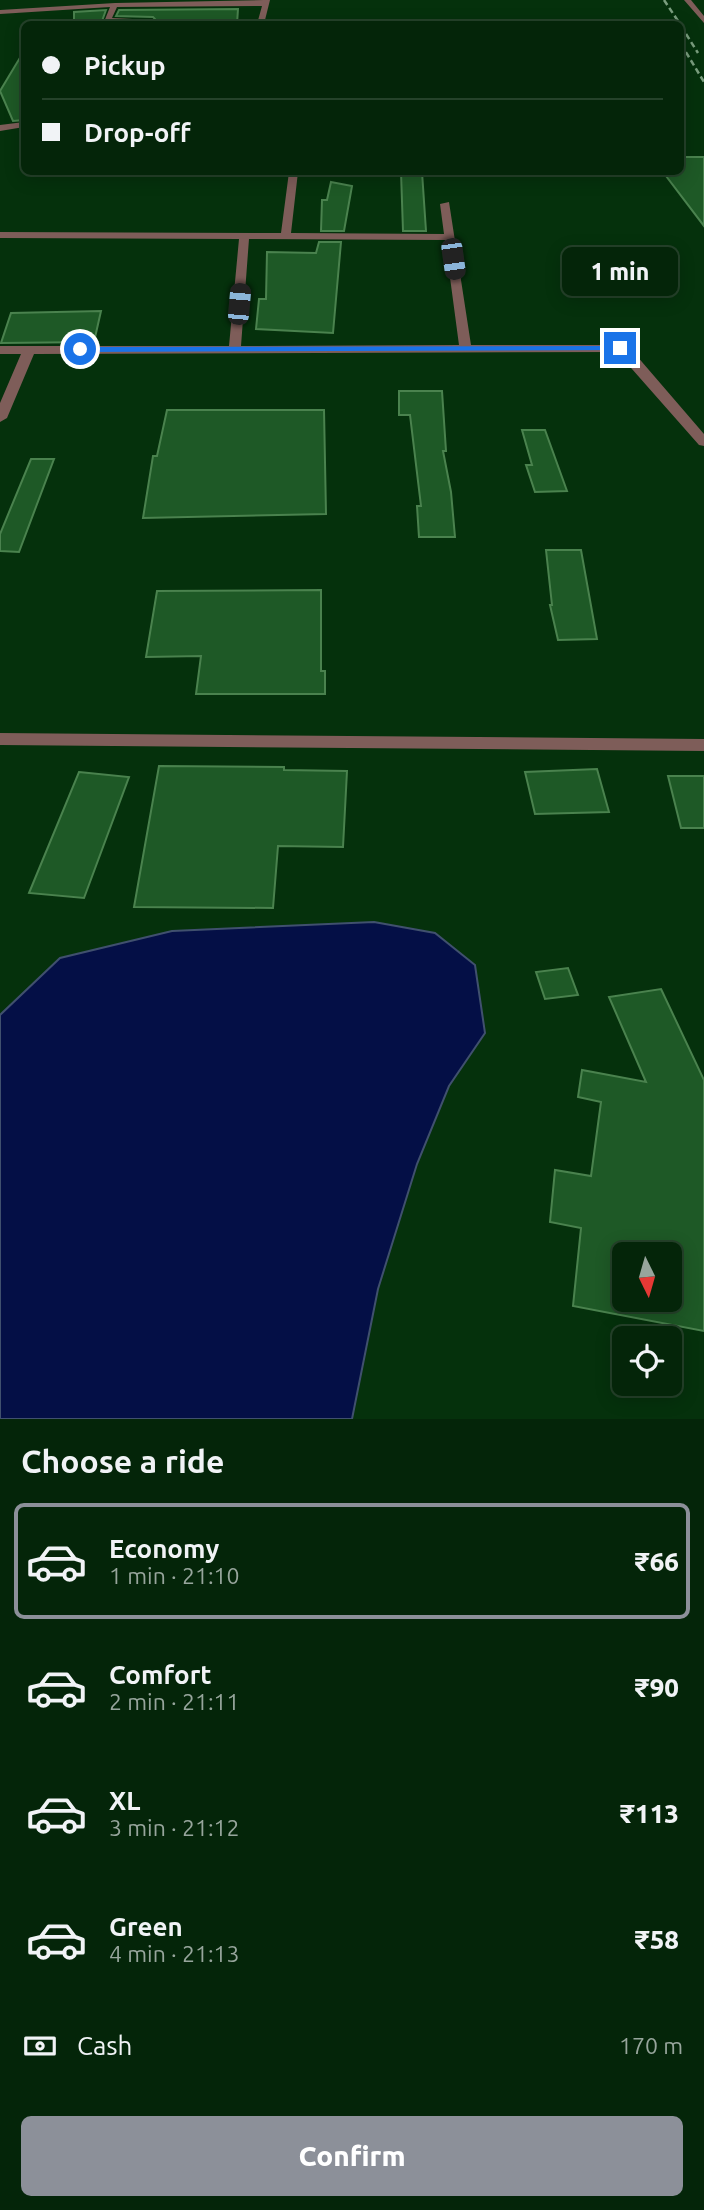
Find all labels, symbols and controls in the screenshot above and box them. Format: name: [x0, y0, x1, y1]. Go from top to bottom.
text: Pickup: [84, 51, 166, 80]
text: Drop-off: [84, 118, 191, 147]
car: [440, 237, 467, 281]
callout: 1 min: [562, 246, 678, 296]
text: 1 min: [591, 259, 649, 284]
car: [227, 282, 252, 326]
route end: [604, 332, 636, 364]
route start: [64, 333, 96, 365]
north arrow: [612, 1242, 682, 1312]
map controls: [612, 1242, 682, 1396]
button: locate: [612, 1326, 682, 1396]
text: Choose a ride: [21, 1443, 224, 1479]
icon: car: [25, 1530, 88, 1593]
text: Economy: [109, 1534, 219, 1563]
text: ₹66: [635, 1547, 679, 1576]
text: 1 min · 21:10: [109, 1563, 240, 1588]
icon: car: [25, 1656, 88, 1719]
text: Comfort: [109, 1660, 212, 1689]
text: ₹90: [635, 1673, 679, 1702]
text: 2 min · 21:11: [109, 1689, 240, 1714]
icon: car: [25, 1782, 88, 1845]
text: XL: [109, 1786, 140, 1815]
text: ₹113: [620, 1799, 679, 1828]
text: 3 min · 21:12: [109, 1815, 240, 1840]
icon: car: [25, 1908, 88, 1971]
text: Green: [109, 1912, 183, 1941]
text: ₹58: [635, 1925, 679, 1954]
text: 4 min · 21:13: [109, 1941, 240, 1966]
icon: cash: [21, 2027, 59, 2065]
text: Cash: [77, 2031, 132, 2060]
text: 170 m: [619, 2033, 683, 2058]
button: Confirm: [21, 2116, 683, 2196]

